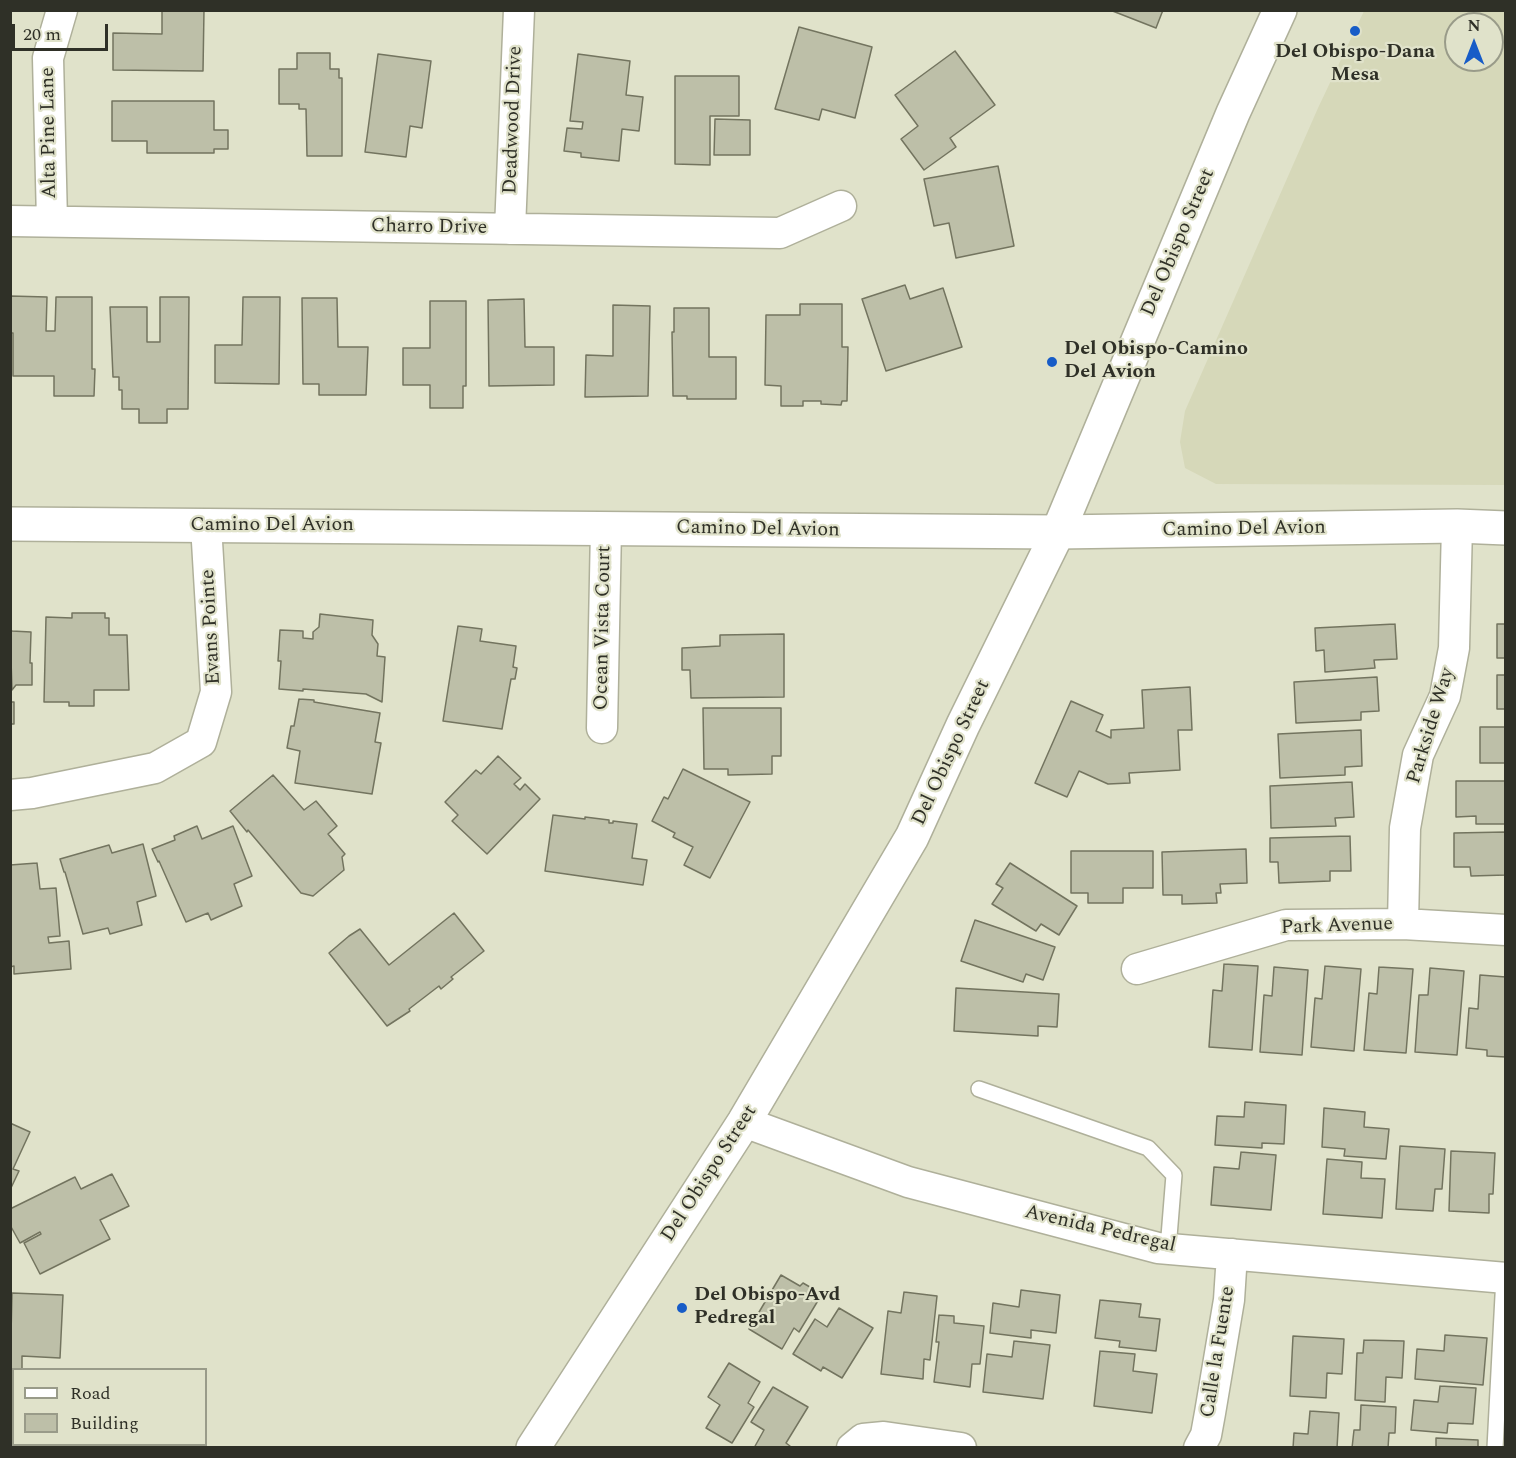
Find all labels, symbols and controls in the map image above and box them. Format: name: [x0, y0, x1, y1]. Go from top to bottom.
scale bar: [15, 12, 111, 50]
north arrow: [1444, 12, 1504, 72]
text: N: [1467, 14, 1481, 38]
text: 20 m: [23, 21, 61, 48]
marker: Del Obispo-Dana Mesa: [1348, 24, 1362, 38]
place label: Del Obispo-Dana Mesa: [1275, 41, 1435, 88]
street label: Deadwood Drive: [499, 45, 529, 195]
street label: Alta Pine Lane: [37, 67, 63, 199]
street label: Del Obispo Street: [1137, 166, 1221, 320]
street label: Charro Drive: [371, 215, 487, 241]
place label: Del Obispo-Camino Del Avion: [1064, 338, 1248, 385]
marker: Del Obispo-Camino Del Avion: [1045, 355, 1059, 369]
street label: Camino Del Avion: [190, 514, 354, 538]
street label: Camino Del Avion: [676, 517, 840, 543]
street label: Camino Del Avion: [1162, 517, 1326, 543]
street label: Ocean Vista Court: [591, 545, 617, 711]
street label: Evans Pointe: [197, 569, 227, 685]
street label: Parkside Way: [1403, 665, 1461, 787]
street label: Del Obispo Street: [908, 676, 996, 830]
street label: Park Avenue: [1280, 913, 1394, 941]
street label: Del Obispo Street: [657, 1101, 763, 1247]
street label: Avenida Pedregal: [1022, 1201, 1178, 1259]
place label: Del Obispo-Avd Pedregal: [694, 1284, 840, 1331]
street label: Calle la Fuente: [1197, 1285, 1241, 1419]
marker: Del Obispo-Avd Pedregal: [675, 1301, 689, 1315]
legend: [12, 1368, 207, 1446]
text: Road: [70, 1380, 111, 1407]
text: Building: [70, 1410, 139, 1437]

